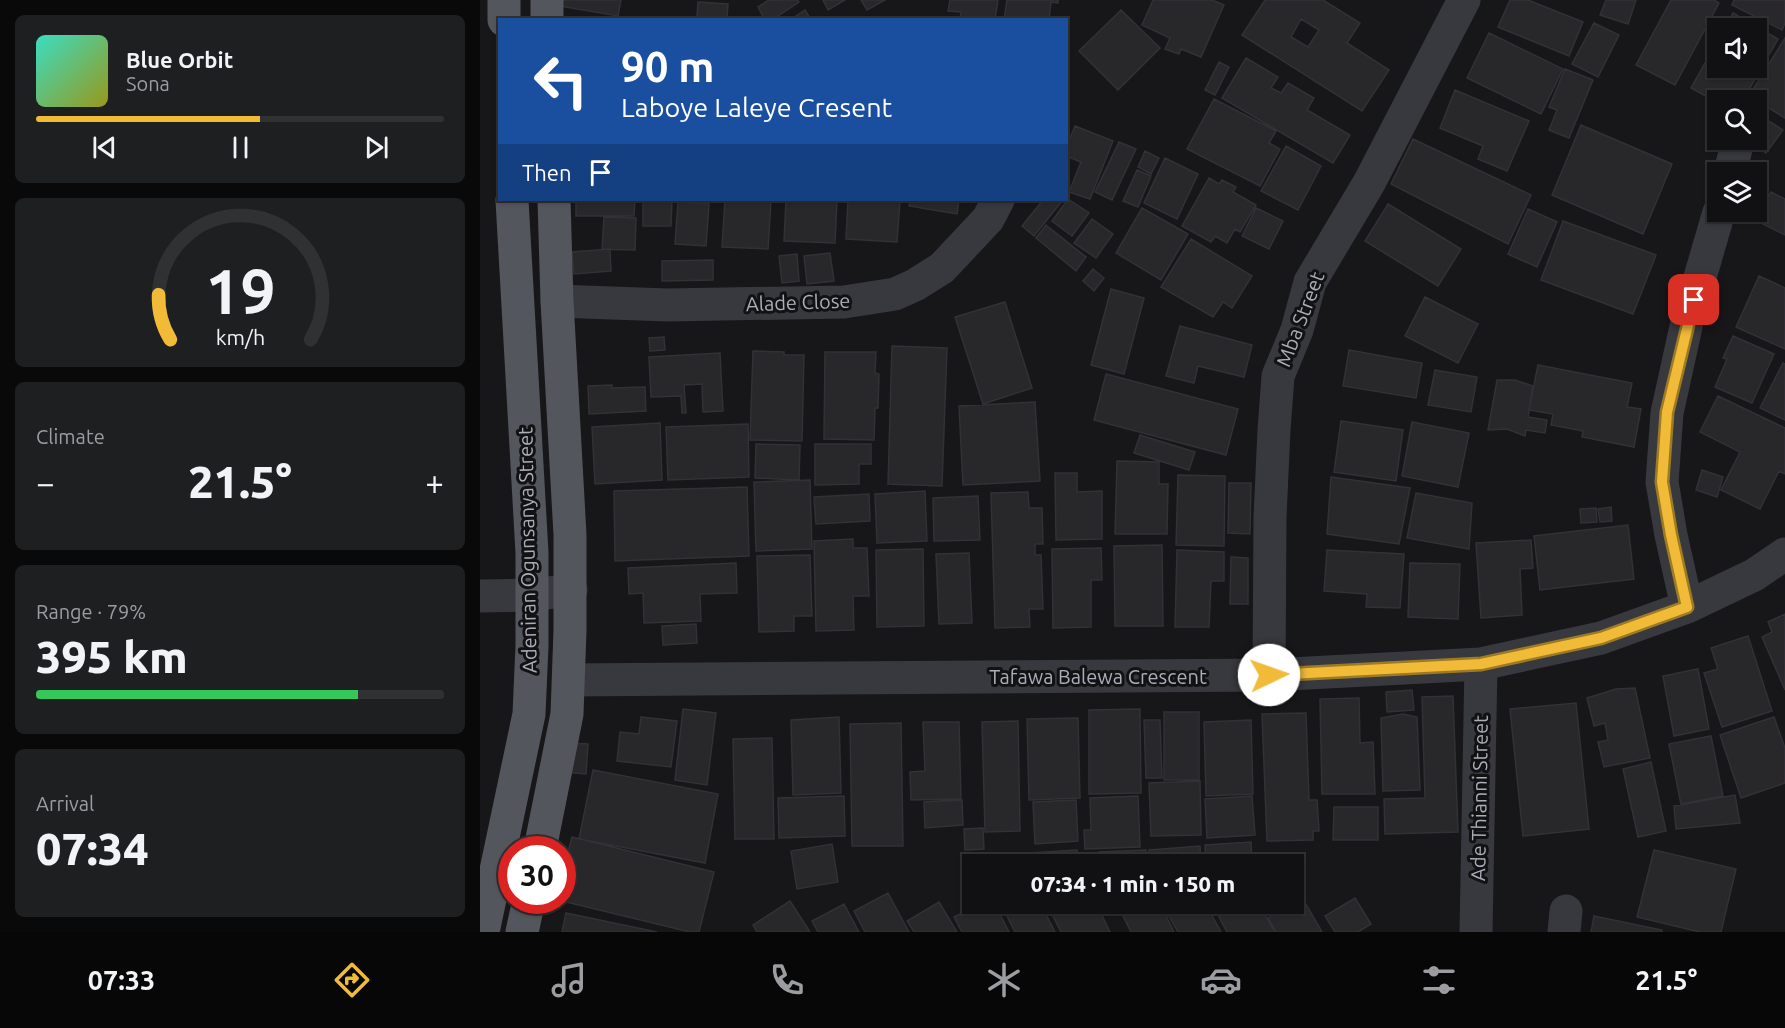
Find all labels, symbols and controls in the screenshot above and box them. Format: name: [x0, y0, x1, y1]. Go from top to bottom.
map controls: [1707, 18, 1767, 222]
button: sound: [1707, 18, 1767, 78]
icon: left: [522, 42, 600, 120]
text: 90 m: [621, 43, 715, 90]
text: Blue Orbit: [126, 47, 233, 72]
text: Sona: [126, 72, 170, 95]
button: search: [1707, 90, 1767, 150]
text: Laboye Laleye Cresent: [621, 92, 892, 122]
icon: previous: [88, 131, 121, 164]
icon: pause: [224, 131, 257, 164]
icon: next: [360, 131, 393, 164]
icon: arrive: [584, 156, 617, 189]
text: Then: [522, 160, 572, 185]
button: layers: [1707, 162, 1767, 222]
text: 19: [205, 256, 275, 326]
street label: Mba Street: [1271, 268, 1329, 370]
pin: [1668, 274, 1719, 325]
icon: arrive: [1677, 283, 1710, 316]
street label: Alade Close: [745, 289, 851, 315]
text: km/h: [215, 325, 265, 349]
text: Climate: [36, 425, 105, 448]
street label: Adeniran Ogunsanya Street: [513, 427, 541, 673]
text: 21.5°: [188, 456, 292, 507]
text: −: [36, 464, 55, 501]
text: +: [425, 464, 444, 501]
text: Range · 79%: [36, 600, 146, 623]
text: 395 km: [36, 631, 188, 682]
position arrow: [1237, 643, 1301, 707]
street label: Tafawa Balewa Crescent: [989, 665, 1207, 688]
street label: Ade Thianni Street: [1466, 715, 1492, 881]
text: Arrival: [36, 792, 94, 815]
text: 07:34: [36, 823, 149, 874]
speed limit sign: 30: [498, 836, 576, 914]
text: 07:34 · 1 min · 150 m: [1031, 871, 1235, 896]
icon: directions: [331, 959, 373, 1001]
icon: music: [548, 959, 590, 1001]
icon: phone: [766, 959, 808, 1001]
icon: climate: [983, 959, 1025, 1001]
icon: car: [1200, 959, 1242, 1001]
icon: filters: [1418, 959, 1460, 1001]
text: 07:33: [88, 965, 155, 995]
text: 21.5°: [1635, 965, 1697, 995]

